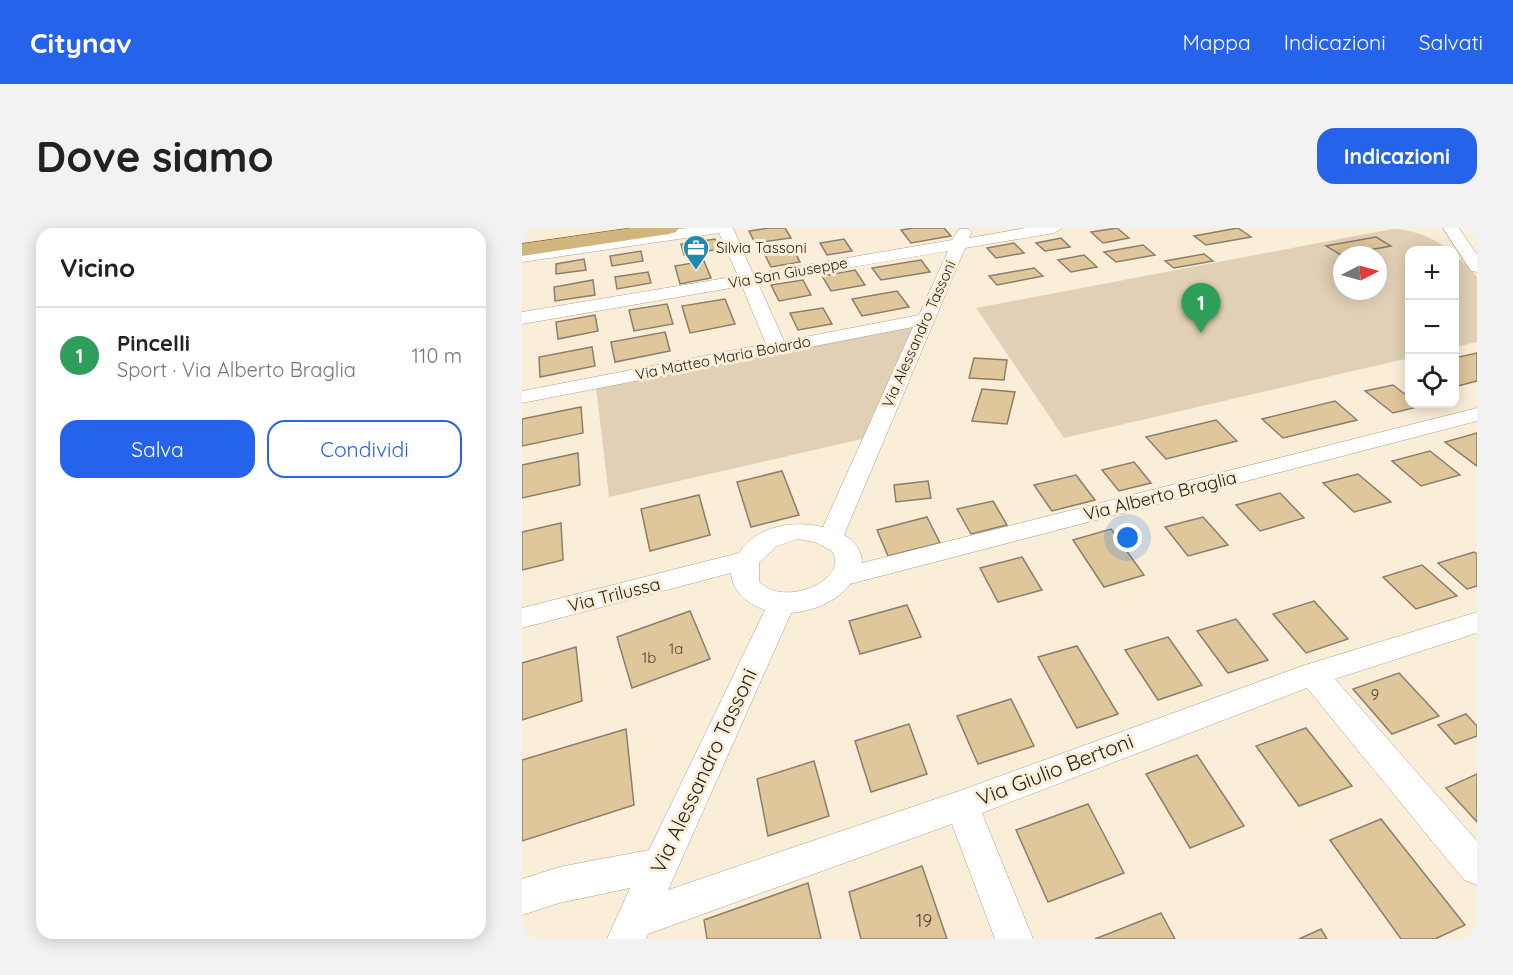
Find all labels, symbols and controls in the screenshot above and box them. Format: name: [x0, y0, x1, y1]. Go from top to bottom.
text: Citynav: [30, 25, 132, 60]
text: Mappa: [1182, 29, 1251, 55]
text: Indicazioni: [1284, 29, 1386, 55]
text: Salvati: [1419, 29, 1483, 55]
button: Indicazioni: [1317, 128, 1477, 184]
text: Dove siamo: [36, 130, 274, 183]
office icon: Silvia Tassoni: [681, 233, 711, 271]
place label: Silvia Tassoni: [716, 238, 807, 257]
north arrow: [1333, 246, 1387, 300]
map controls: [1405, 246, 1459, 408]
button: +: [1405, 246, 1459, 300]
text: Vicino: [60, 251, 135, 284]
street label: Via San Giuseppe: [727, 253, 849, 292]
street label: Via Alessandro Tassoni: [877, 257, 960, 410]
pin: 1: [1182, 284, 1220, 333]
button: −: [1405, 300, 1459, 354]
text: Pincelli: [117, 329, 190, 357]
street label: Via Matteo Maria Boiardo: [634, 331, 812, 384]
text: 1: [76, 343, 83, 368]
text: 110 m: [412, 343, 462, 368]
button: locate: [1405, 354, 1459, 408]
text: Sport · Via Alberto Braglia: [117, 357, 356, 382]
button: Salva: [60, 420, 255, 478]
button: Condividi: [267, 420, 462, 478]
street label: Via Alberto Braglia: [1081, 465, 1239, 526]
your location: [1113, 523, 1142, 552]
street label: Via Trilussa: [565, 572, 662, 617]
house number: 1a: [669, 639, 683, 658]
house number: 1b: [642, 648, 656, 667]
street label: Via Alessandro Tassoni: [644, 664, 762, 877]
house number: 9: [1371, 685, 1379, 704]
street label: Via Giulio Bertoni: [973, 727, 1137, 811]
house number: 19: [916, 909, 932, 932]

